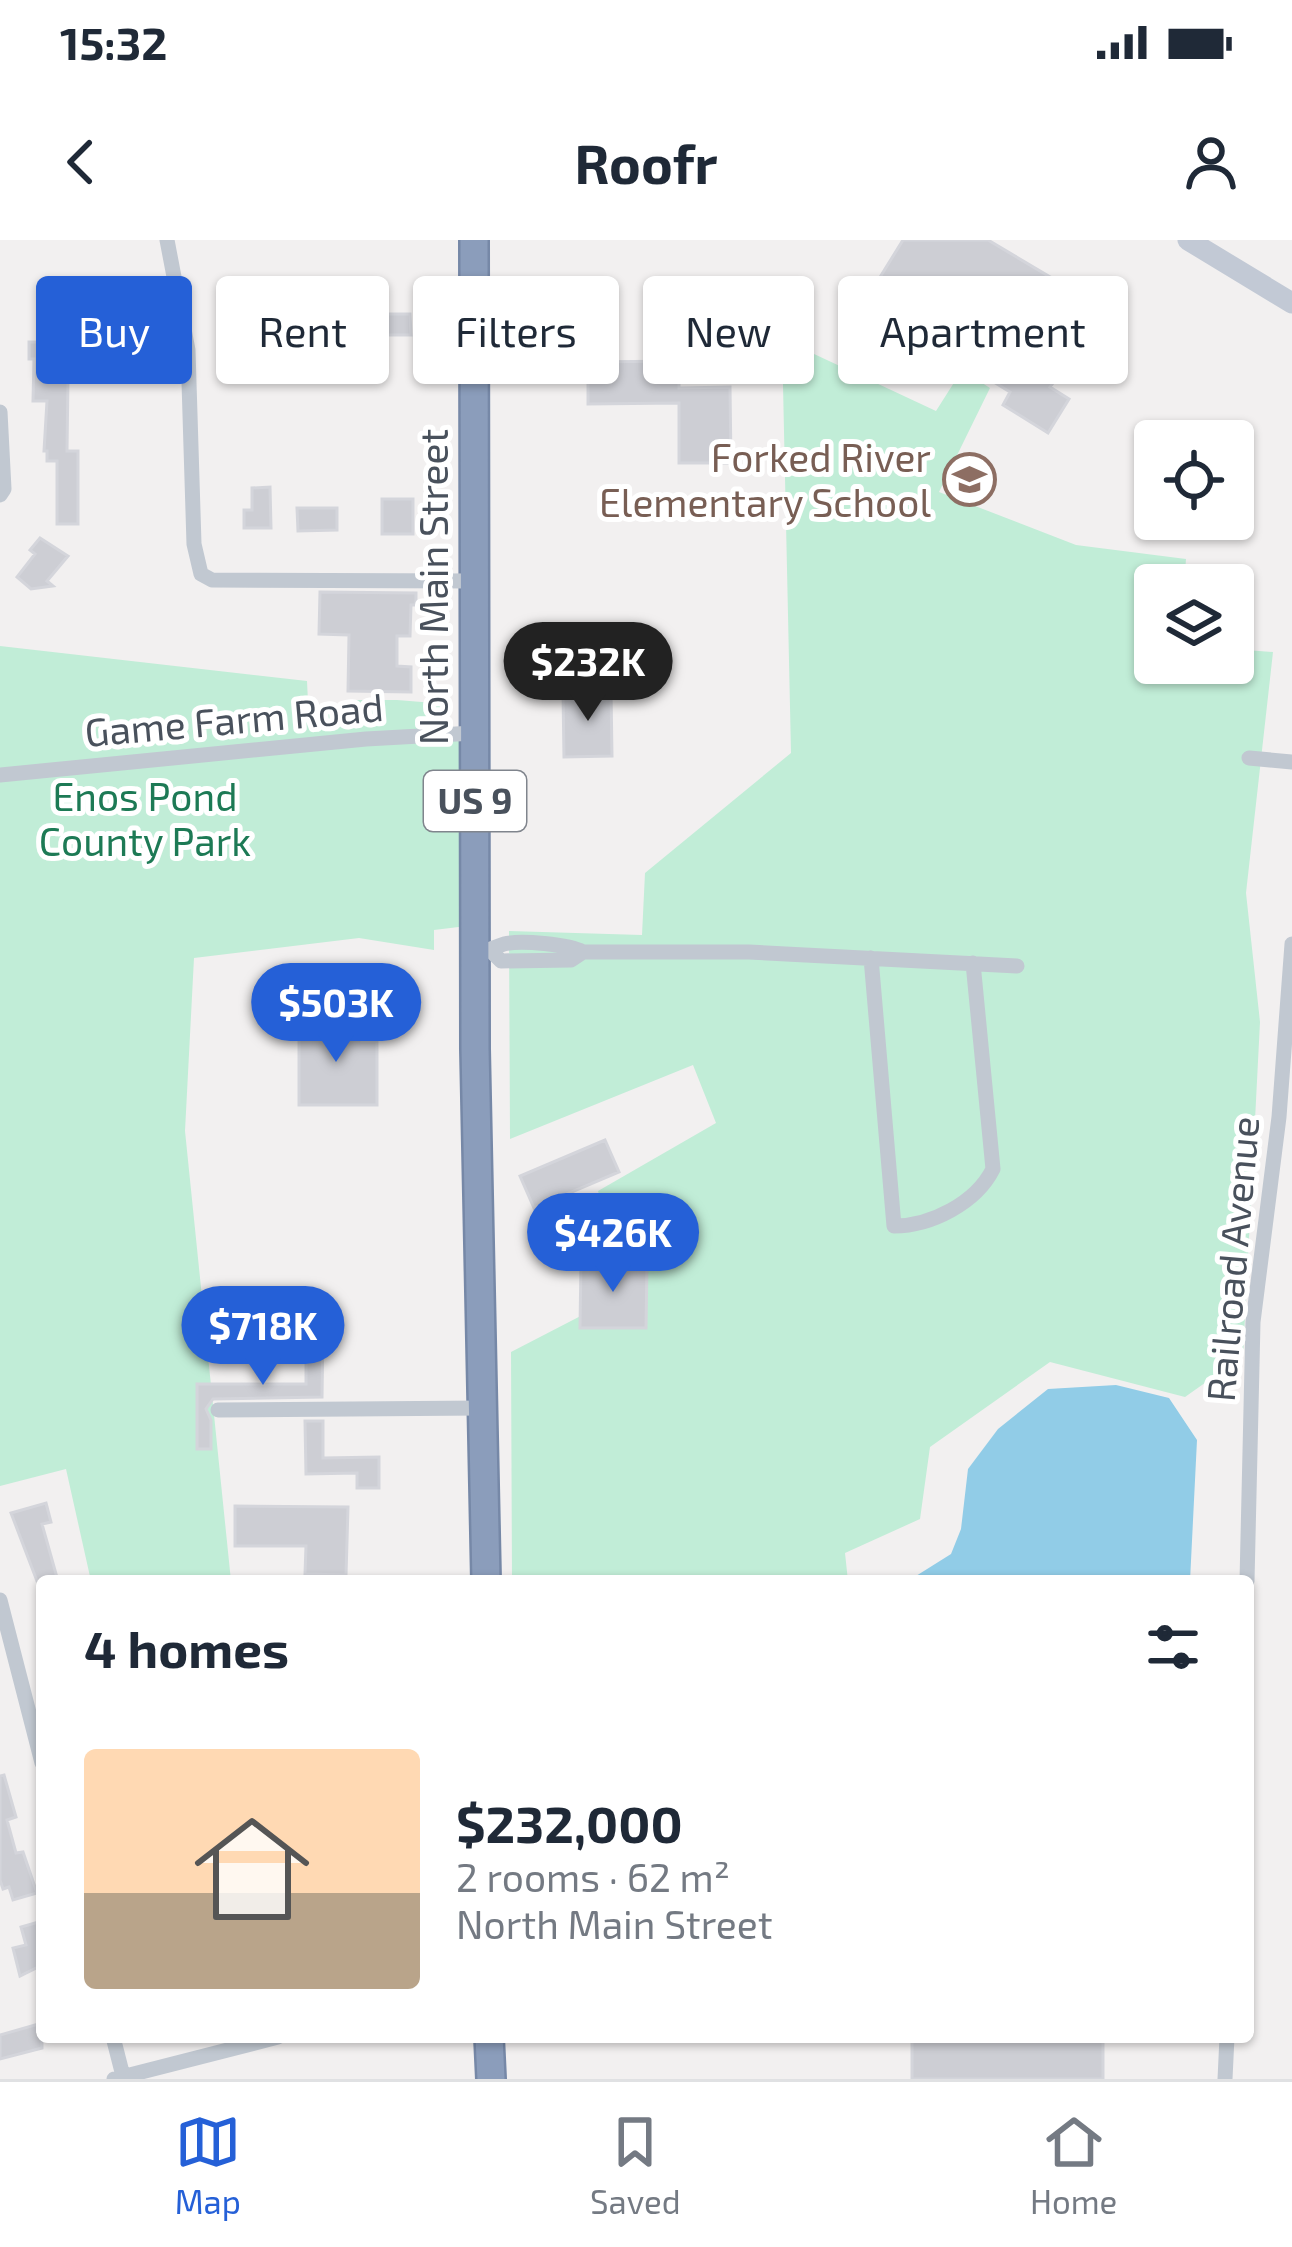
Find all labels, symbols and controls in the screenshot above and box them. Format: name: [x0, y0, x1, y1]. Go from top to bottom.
text: 15:32: [60, 15, 168, 69]
icon: back: [48, 129, 114, 195]
icon: person: [1178, 129, 1244, 195]
text: Roofr: [574, 130, 718, 195]
chip: Buy: [36, 276, 192, 384]
chip: Rent: [216, 276, 389, 384]
chip: Filters: [413, 276, 619, 384]
chip: New: [643, 276, 814, 384]
chip: Apartment: [838, 276, 1128, 384]
map controls: [1134, 420, 1254, 684]
button: locate: [1134, 420, 1254, 540]
street label: North Main Street: [409, 429, 456, 745]
place label: Forked River Elementary School: [599, 433, 931, 525]
school or university icon: Forked River Elementary School: [942, 452, 998, 508]
button: layers: [1134, 564, 1254, 684]
pin: $232K: [504, 622, 672, 724]
text: $232K: [531, 637, 645, 684]
street label: Game Farm Road: [83, 682, 385, 755]
road number: US 9: [424, 771, 526, 831]
park label: Enos Pond County Park: [39, 772, 251, 864]
pin: $503K: [252, 963, 420, 1065]
text: $503K: [278, 978, 394, 1025]
street label: Railroad Avenue: [1196, 1114, 1267, 1404]
pin: $426K: [529, 1193, 697, 1295]
text: $426K: [554, 1208, 672, 1255]
pin: $718K: [179, 1286, 347, 1388]
text: $718K: [208, 1301, 318, 1348]
icon: filters: [1140, 1614, 1206, 1680]
text: 4 homes: [84, 1617, 289, 1678]
text: $232,000: [456, 1792, 683, 1853]
icon: home: [180, 1797, 324, 1941]
text: 2 rooms · 62 m²: [456, 1853, 730, 1900]
text: North Main Street: [456, 1900, 773, 1947]
tab: Map: [175, 2109, 241, 2221]
tab: Saved: [590, 2109, 681, 2221]
tab: Home: [1030, 2109, 1117, 2221]

